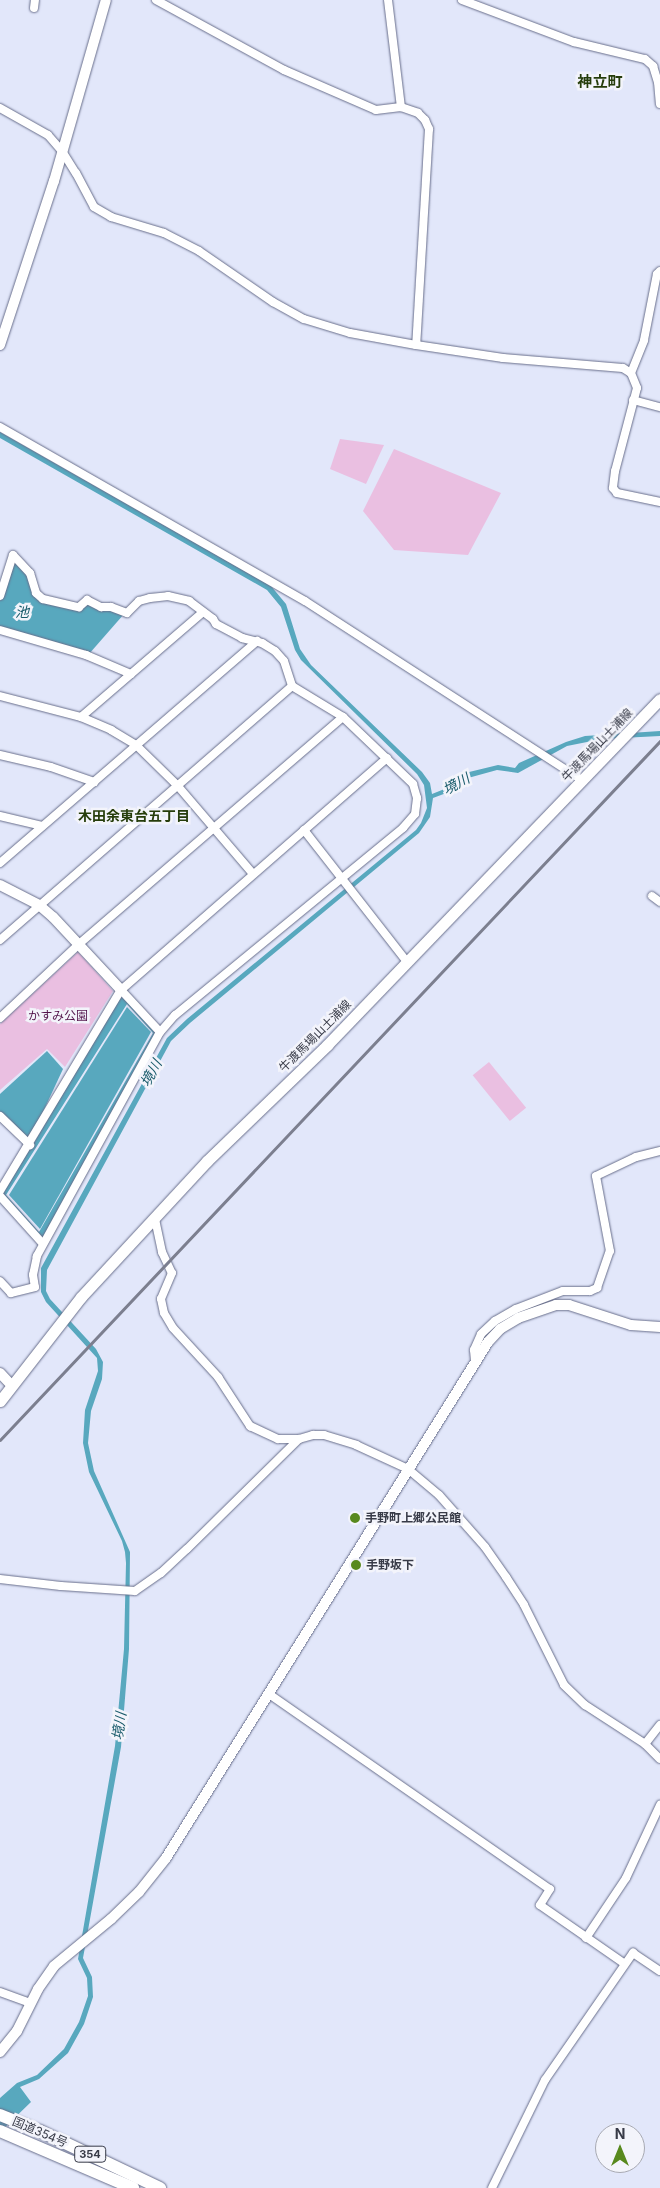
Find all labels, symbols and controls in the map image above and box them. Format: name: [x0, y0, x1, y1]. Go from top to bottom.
district label: 神立町: [578, 73, 622, 91]
water label: 池: [15, 604, 29, 620]
street label: 牛渡馬場山土浦線: [558, 705, 636, 785]
water label: 境川: [440, 770, 472, 798]
district label: 木田余東台五丁目: [78, 808, 190, 824]
street label: 牛渡馬場山土浦線: [276, 997, 354, 1075]
park label: かすみ公園: [28, 1009, 88, 1023]
water label: 境川: [137, 1057, 165, 1089]
place label: 手野町上郷公民館: [365, 1511, 461, 1525]
marker: 手野町上郷公民館: [349, 1512, 361, 1524]
place label: 手野坂下: [366, 1558, 414, 1572]
marker: 手野坂下: [350, 1559, 362, 1571]
water label: 境川: [109, 1711, 129, 1741]
street label: 国道354号: [10, 2114, 70, 2150]
north arrow: [595, 2123, 645, 2173]
text: N: [615, 2125, 625, 2142]
road number: 354: [74, 2146, 106, 2162]

